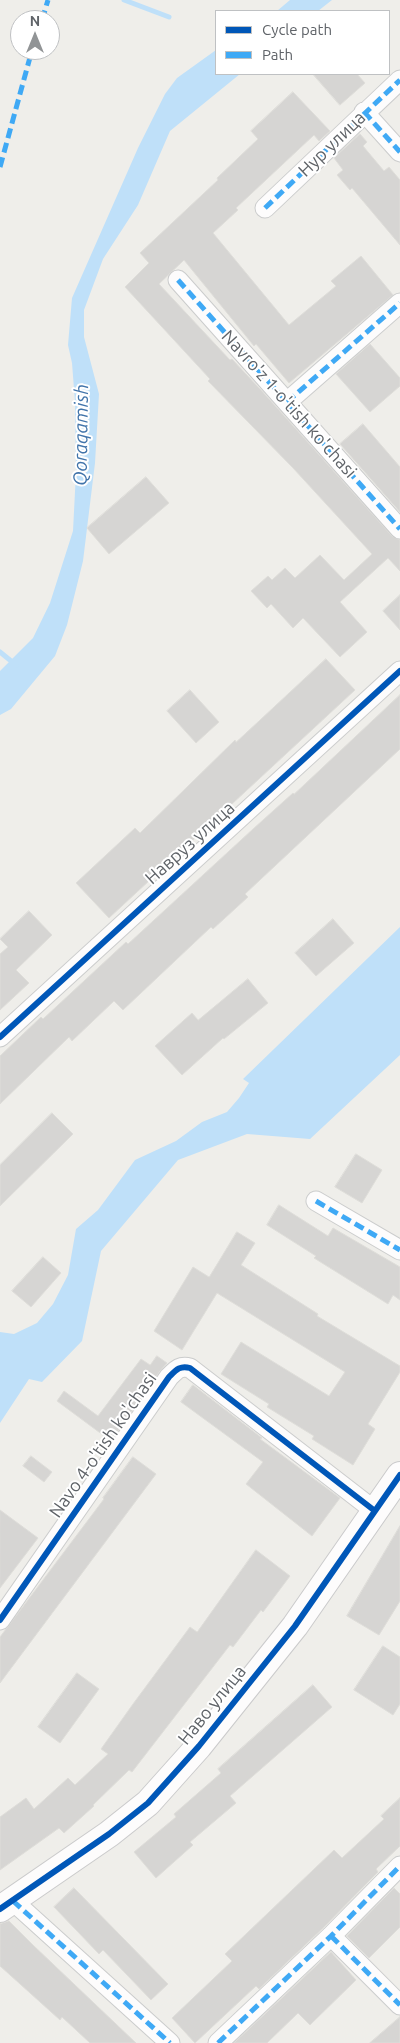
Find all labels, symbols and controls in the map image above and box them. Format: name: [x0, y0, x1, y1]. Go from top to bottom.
north arrow: [10, 10, 60, 60]
legend: [215, 10, 390, 75]
text: N: [30, 13, 40, 29]
text: Cycle path: [262, 21, 332, 38]
text: Path: [262, 46, 293, 63]
street label: Нур улица: [294, 107, 370, 181]
street label: Navro'z 1-o'tish ko'chasi: [217, 326, 361, 482]
water label: Qoraqamish: [69, 384, 93, 486]
street label: Навруз улица: [141, 797, 239, 889]
street label: Navo 4-o'tish ko'chasi: [45, 1368, 161, 1522]
street label: Наво улица: [174, 1661, 250, 1749]

